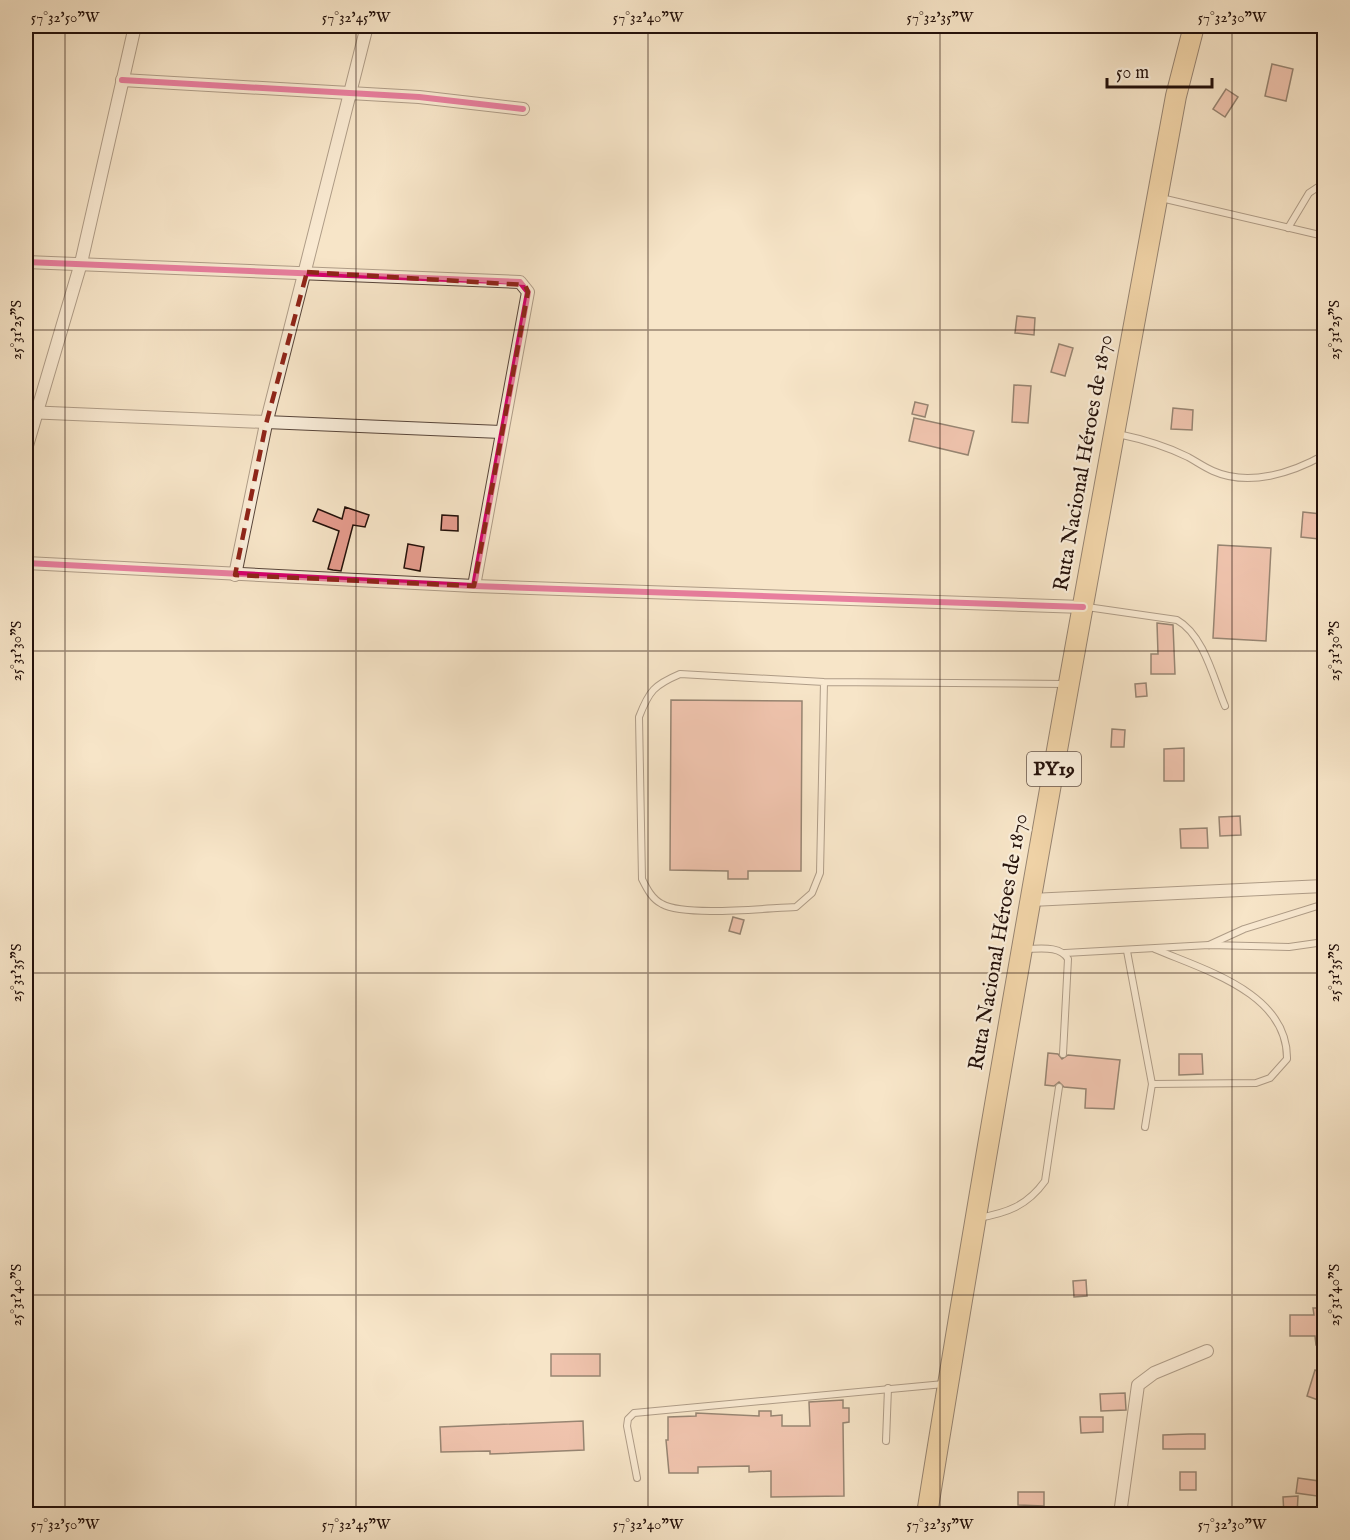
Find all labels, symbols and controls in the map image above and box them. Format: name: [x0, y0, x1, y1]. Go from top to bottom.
text: 57°32'50"W: [31, 8, 100, 27]
text: 57°32'45"W: [322, 8, 391, 27]
text: 57°32'40"W: [613, 8, 684, 27]
text: 57°32'35"W: [907, 8, 974, 27]
text: 57°32'30"W: [1198, 8, 1267, 27]
scale bar: [1107, 51, 1212, 89]
text: 50 m: [1116, 62, 1149, 85]
text: 25°31'25"S: [7, 300, 26, 360]
text: 25°31'25"S: [1325, 300, 1344, 360]
street label: Ruta Nacional Héroes de 1870: [1048, 332, 1120, 594]
text: 25°31'30"S: [7, 621, 26, 681]
text: 25°31'30"S: [1325, 621, 1344, 681]
road number: PY19: [1027, 752, 1081, 786]
street label: Ruta Nacional Héroes de 1870: [963, 811, 1035, 1073]
text: 25°31'35"S: [7, 944, 26, 1002]
text: 25°31'35"S: [1325, 944, 1344, 1002]
text: 25°31'40"S: [7, 1264, 26, 1326]
text: 25°31'40"S: [1325, 1264, 1344, 1326]
text: 57°32'50"W: [31, 1515, 100, 1534]
text: 57°32'45"W: [322, 1515, 391, 1534]
text: 57°32'40"W: [613, 1515, 684, 1534]
text: 57°32'35"W: [907, 1515, 974, 1534]
text: 57°32'30"W: [1198, 1515, 1267, 1534]

